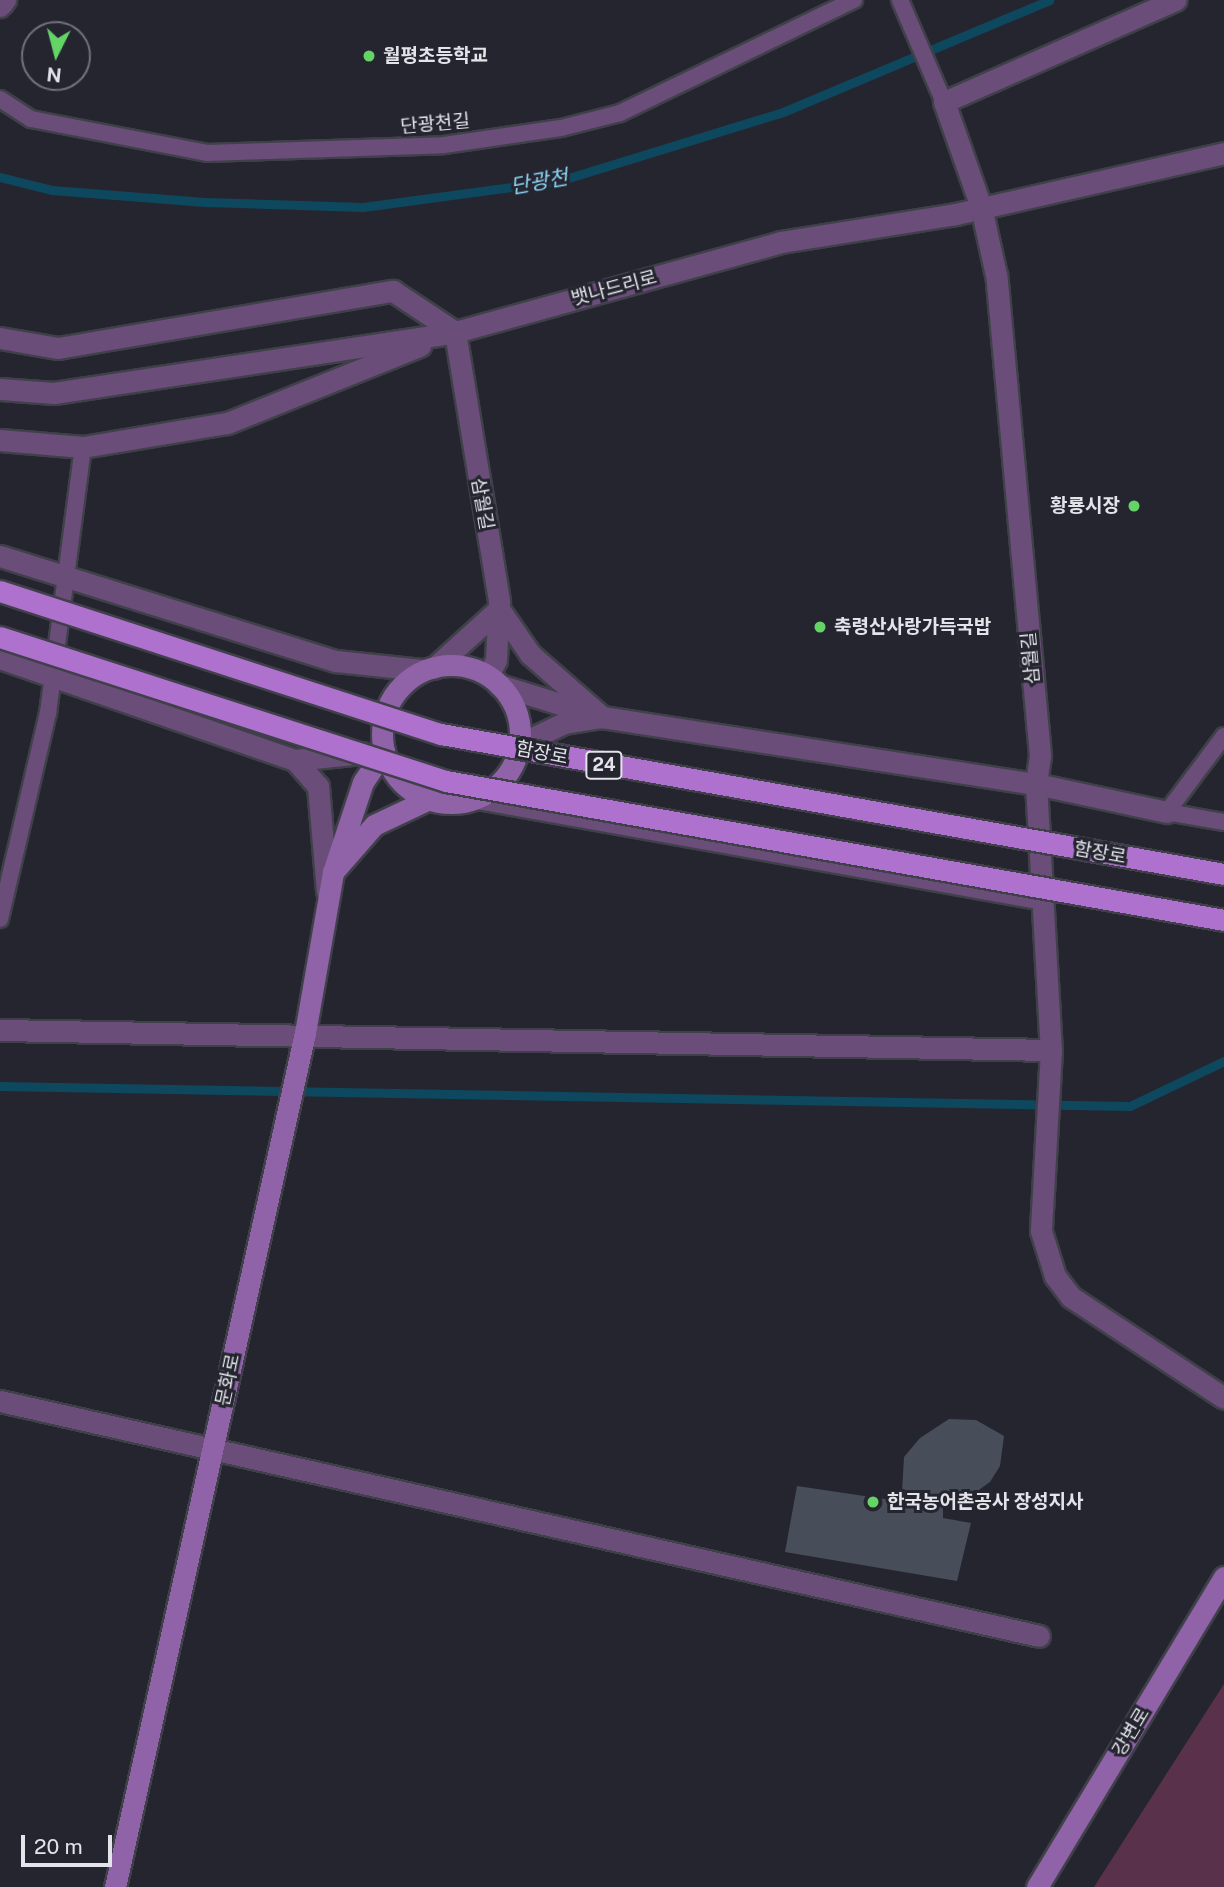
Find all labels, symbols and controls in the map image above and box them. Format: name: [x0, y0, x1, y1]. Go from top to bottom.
north arrow: [21, 21, 91, 91]
place label: 월평초등학교: [383, 45, 488, 67]
marker: 월평초등학교: [361, 48, 377, 64]
text: N: [45, 63, 63, 87]
street label: 단광천길: [399, 110, 471, 138]
water label: 단광천: [508, 165, 570, 199]
street label: 뱃나드리로: [569, 266, 659, 310]
street label: 삼월길: [466, 476, 498, 532]
place label: 황룡시장: [1050, 495, 1120, 517]
marker: 황룡시장: [1126, 498, 1142, 514]
place label: 축령산사랑가득국밥: [834, 616, 991, 638]
marker: 축령산사랑가득국밥: [812, 619, 828, 635]
street label: 삼월길: [1017, 631, 1045, 685]
street label: 함장로: [514, 737, 570, 769]
road number: 24: [585, 750, 623, 780]
street label: 함장로: [1072, 837, 1128, 869]
street label: 문화로: [211, 1352, 245, 1408]
place label: 한국농어촌공사 장성지사: [887, 1491, 1084, 1513]
marker: 한국농어촌공사 장성지사: [865, 1494, 881, 1510]
street label: 강변로: [1108, 1704, 1154, 1760]
scale bar: [24, 1820, 116, 1864]
text: 20 m: [34, 1834, 83, 1859]

